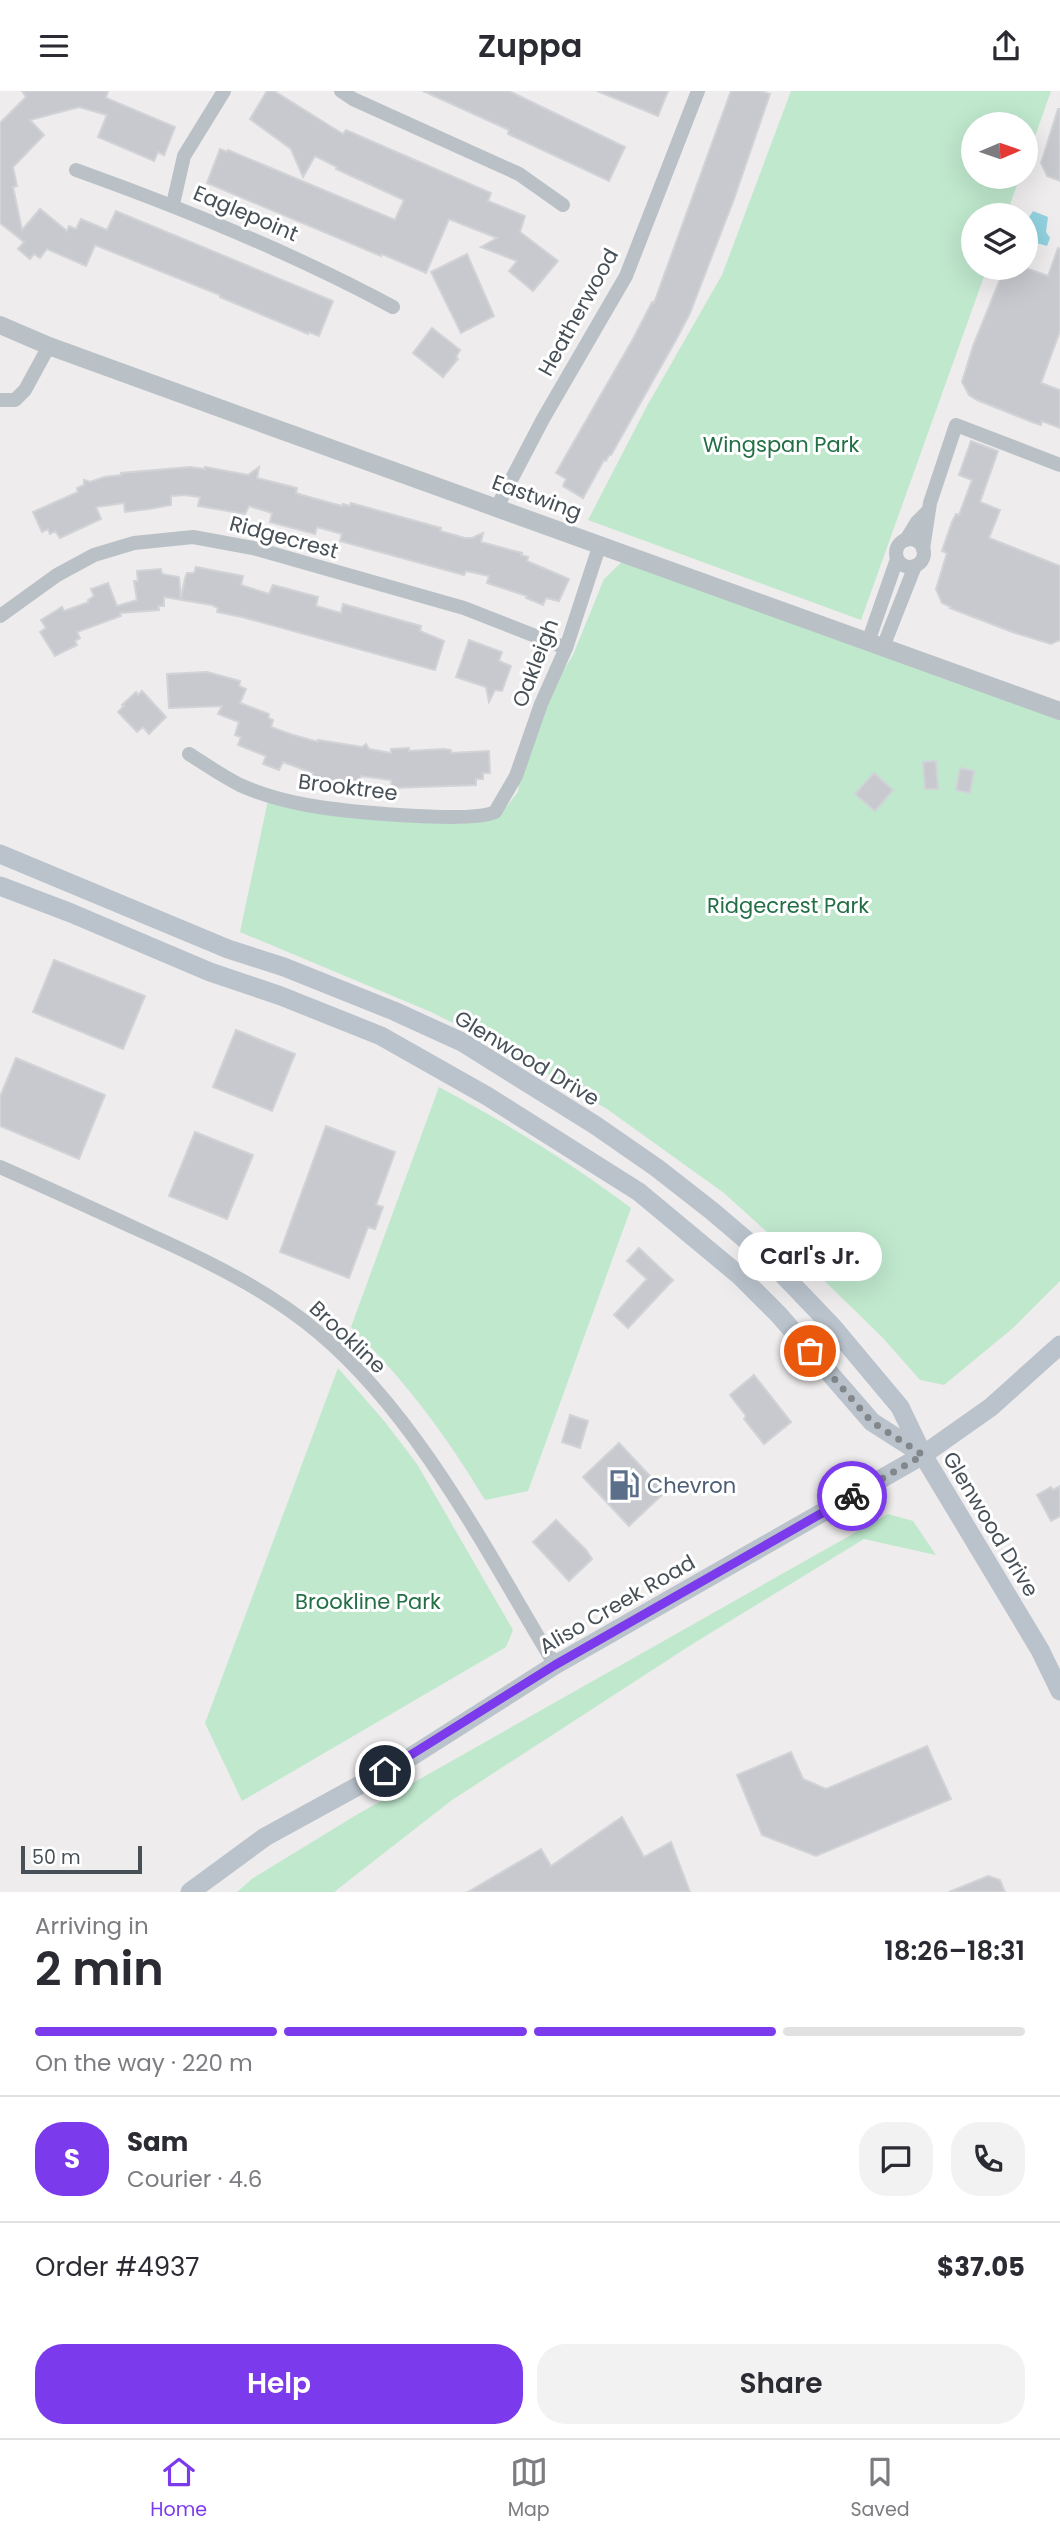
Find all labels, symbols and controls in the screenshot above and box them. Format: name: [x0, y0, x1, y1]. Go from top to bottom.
text: Zuppa: [478, 23, 582, 68]
icon: menu: [35, 27, 73, 65]
icon: share: [987, 27, 1025, 65]
north arrow: [961, 112, 1038, 189]
map controls: [961, 112, 1038, 280]
street label: Eaglepoint: [189, 178, 303, 248]
button: layers: [961, 203, 1038, 280]
street label: Heatherwood: [531, 243, 625, 381]
park label: Wingspan Park: [703, 430, 860, 459]
street label: Eastwing: [488, 467, 586, 527]
street label: Ridgecrest: [226, 509, 342, 565]
street label: Oakleigh: [505, 615, 565, 711]
street label: Brooktree: [297, 767, 399, 807]
park label: Ridgecrest Park: [707, 891, 869, 920]
street label: Glenwood Drive: [449, 1003, 605, 1113]
callout: Carl's Jr.: [738, 1232, 882, 1281]
text: Carl's Jr.: [760, 1240, 860, 1272]
street label: Brookline: [303, 1294, 393, 1380]
pin: [780, 1321, 840, 1381]
icon: bag: [791, 1332, 829, 1370]
street label: Glenwood Drive: [936, 1446, 1046, 1602]
courier: [817, 1461, 887, 1531]
fuel station icon: Chevron: [607, 1468, 641, 1502]
place label: Chevron: [647, 1471, 736, 1500]
icon: bike: [833, 1477, 871, 1515]
street label: Aliso Creek Road: [534, 1548, 700, 1660]
park label: Brookline Park: [295, 1587, 441, 1616]
pin: [355, 1741, 415, 1801]
icon: home: [366, 1752, 404, 1790]
scale bar: [21, 1843, 142, 1875]
text: 50 m: [32, 1844, 81, 1871]
text: Arriving in: [35, 1910, 149, 1942]
text: 18:26–18:31: [884, 1933, 1025, 1969]
text: 2 min: [35, 1937, 164, 2001]
text: On the way · 220 m: [35, 2047, 253, 2079]
button: chat: [859, 2122, 933, 2196]
button: phone: [951, 2122, 1025, 2196]
text: Sam: [127, 2124, 188, 2160]
text: S: [64, 2141, 80, 2177]
text: Courier · 4.6: [127, 2163, 262, 2195]
text: Order #4937: [35, 2249, 200, 2285]
text: $37.05: [937, 2249, 1025, 2285]
button: Help: [35, 2344, 523, 2424]
button: Share: [537, 2344, 1025, 2424]
tab: Home: [150, 2453, 207, 2524]
tab: Map: [508, 2453, 550, 2524]
tab: Saved: [850, 2453, 910, 2524]

